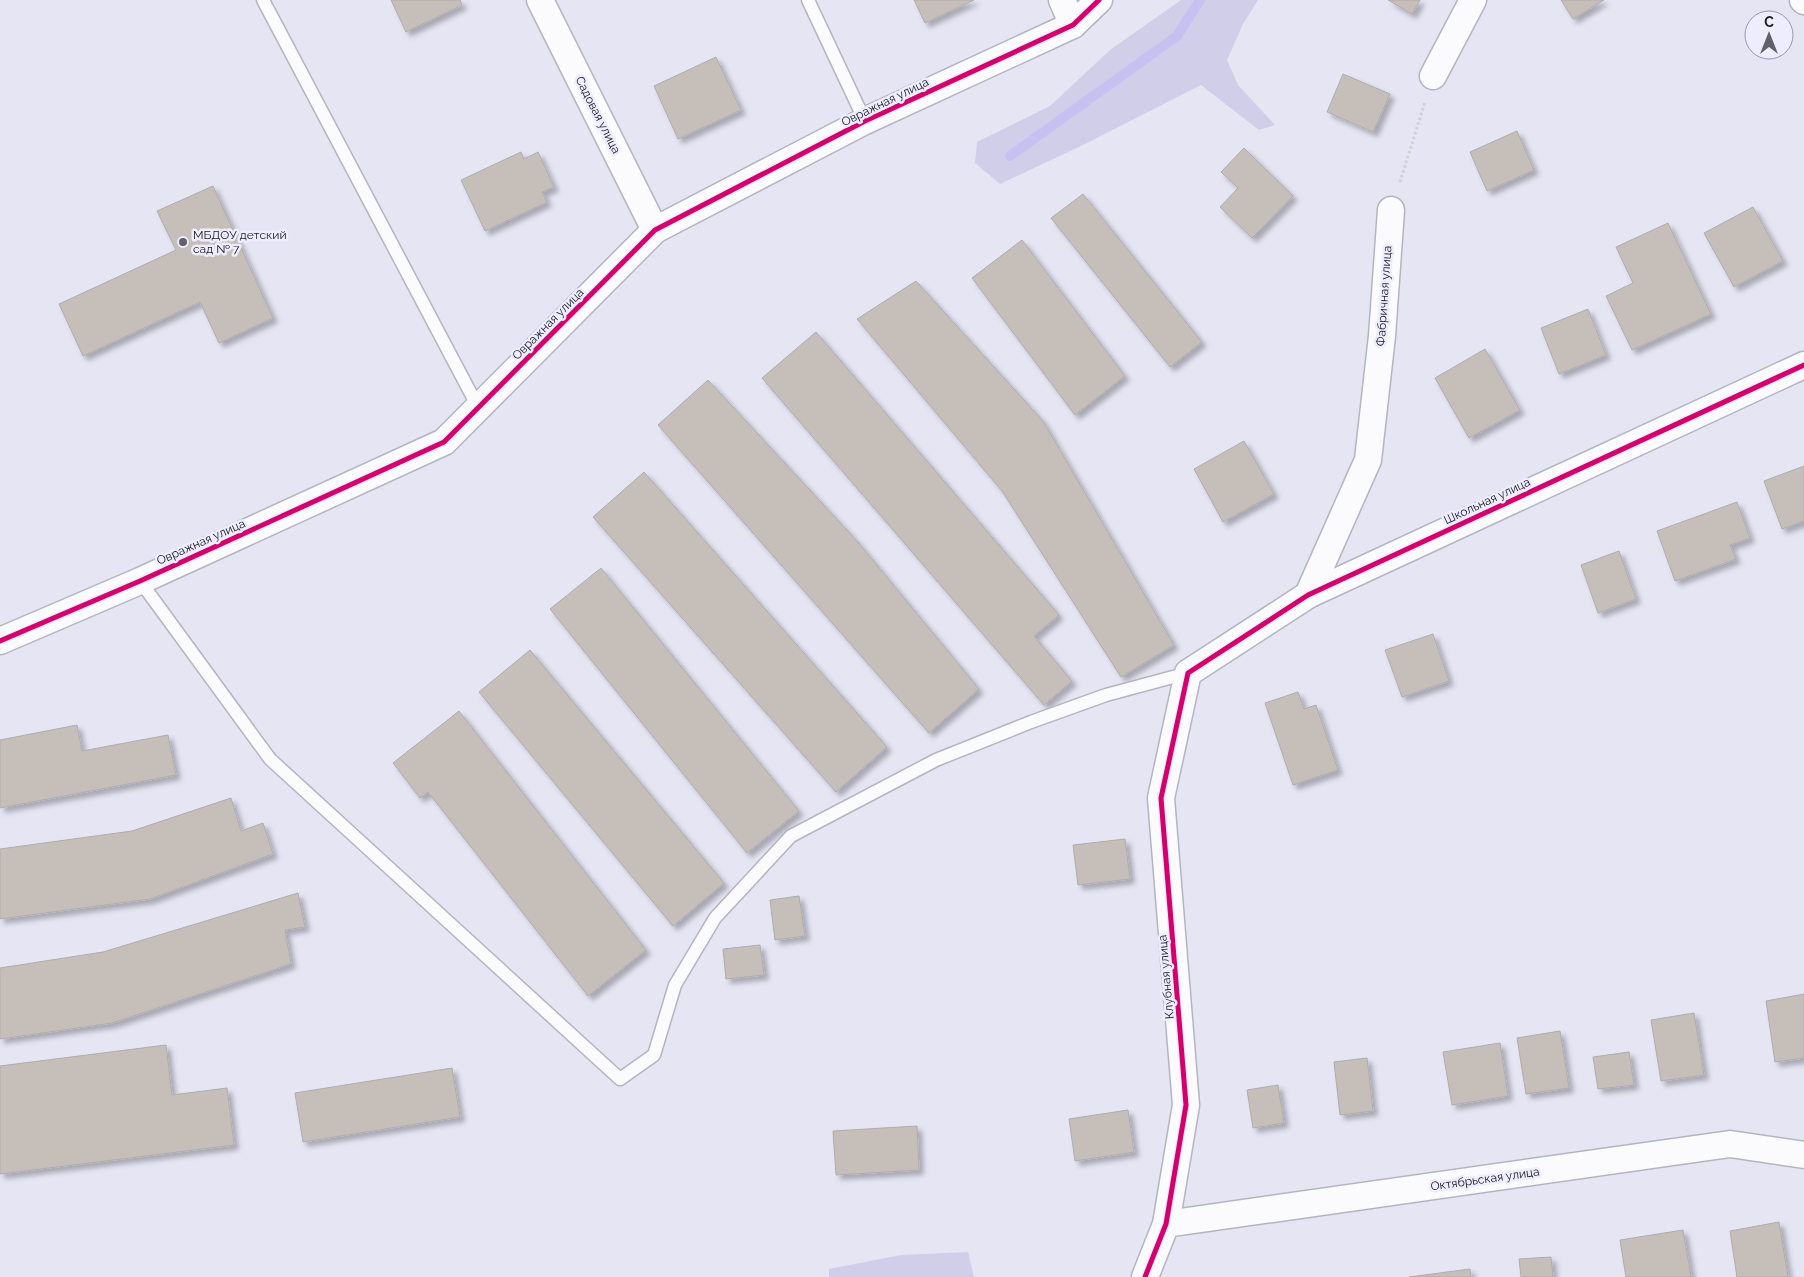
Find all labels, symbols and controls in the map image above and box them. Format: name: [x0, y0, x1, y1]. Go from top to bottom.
north arrow: [1744, 10, 1794, 60]
text: С: [1764, 14, 1774, 30]
street label: Садовая улица: [573, 74, 623, 156]
street label: Овражная улица: [839, 75, 931, 129]
place label: МБДОУ детский сад № 7: [193, 228, 287, 256]
marker: МБДОУ детский сад № 7: [177, 236, 189, 248]
street label: Фабричная улица: [1374, 245, 1394, 347]
street label: Овражная улица: [509, 285, 587, 363]
street label: Школьная улица: [1442, 475, 1532, 527]
street label: Овражная улица: [155, 516, 247, 568]
street label: Клубная улица: [1155, 934, 1177, 1020]
street label: Октябрьская улица: [1430, 1164, 1540, 1194]

